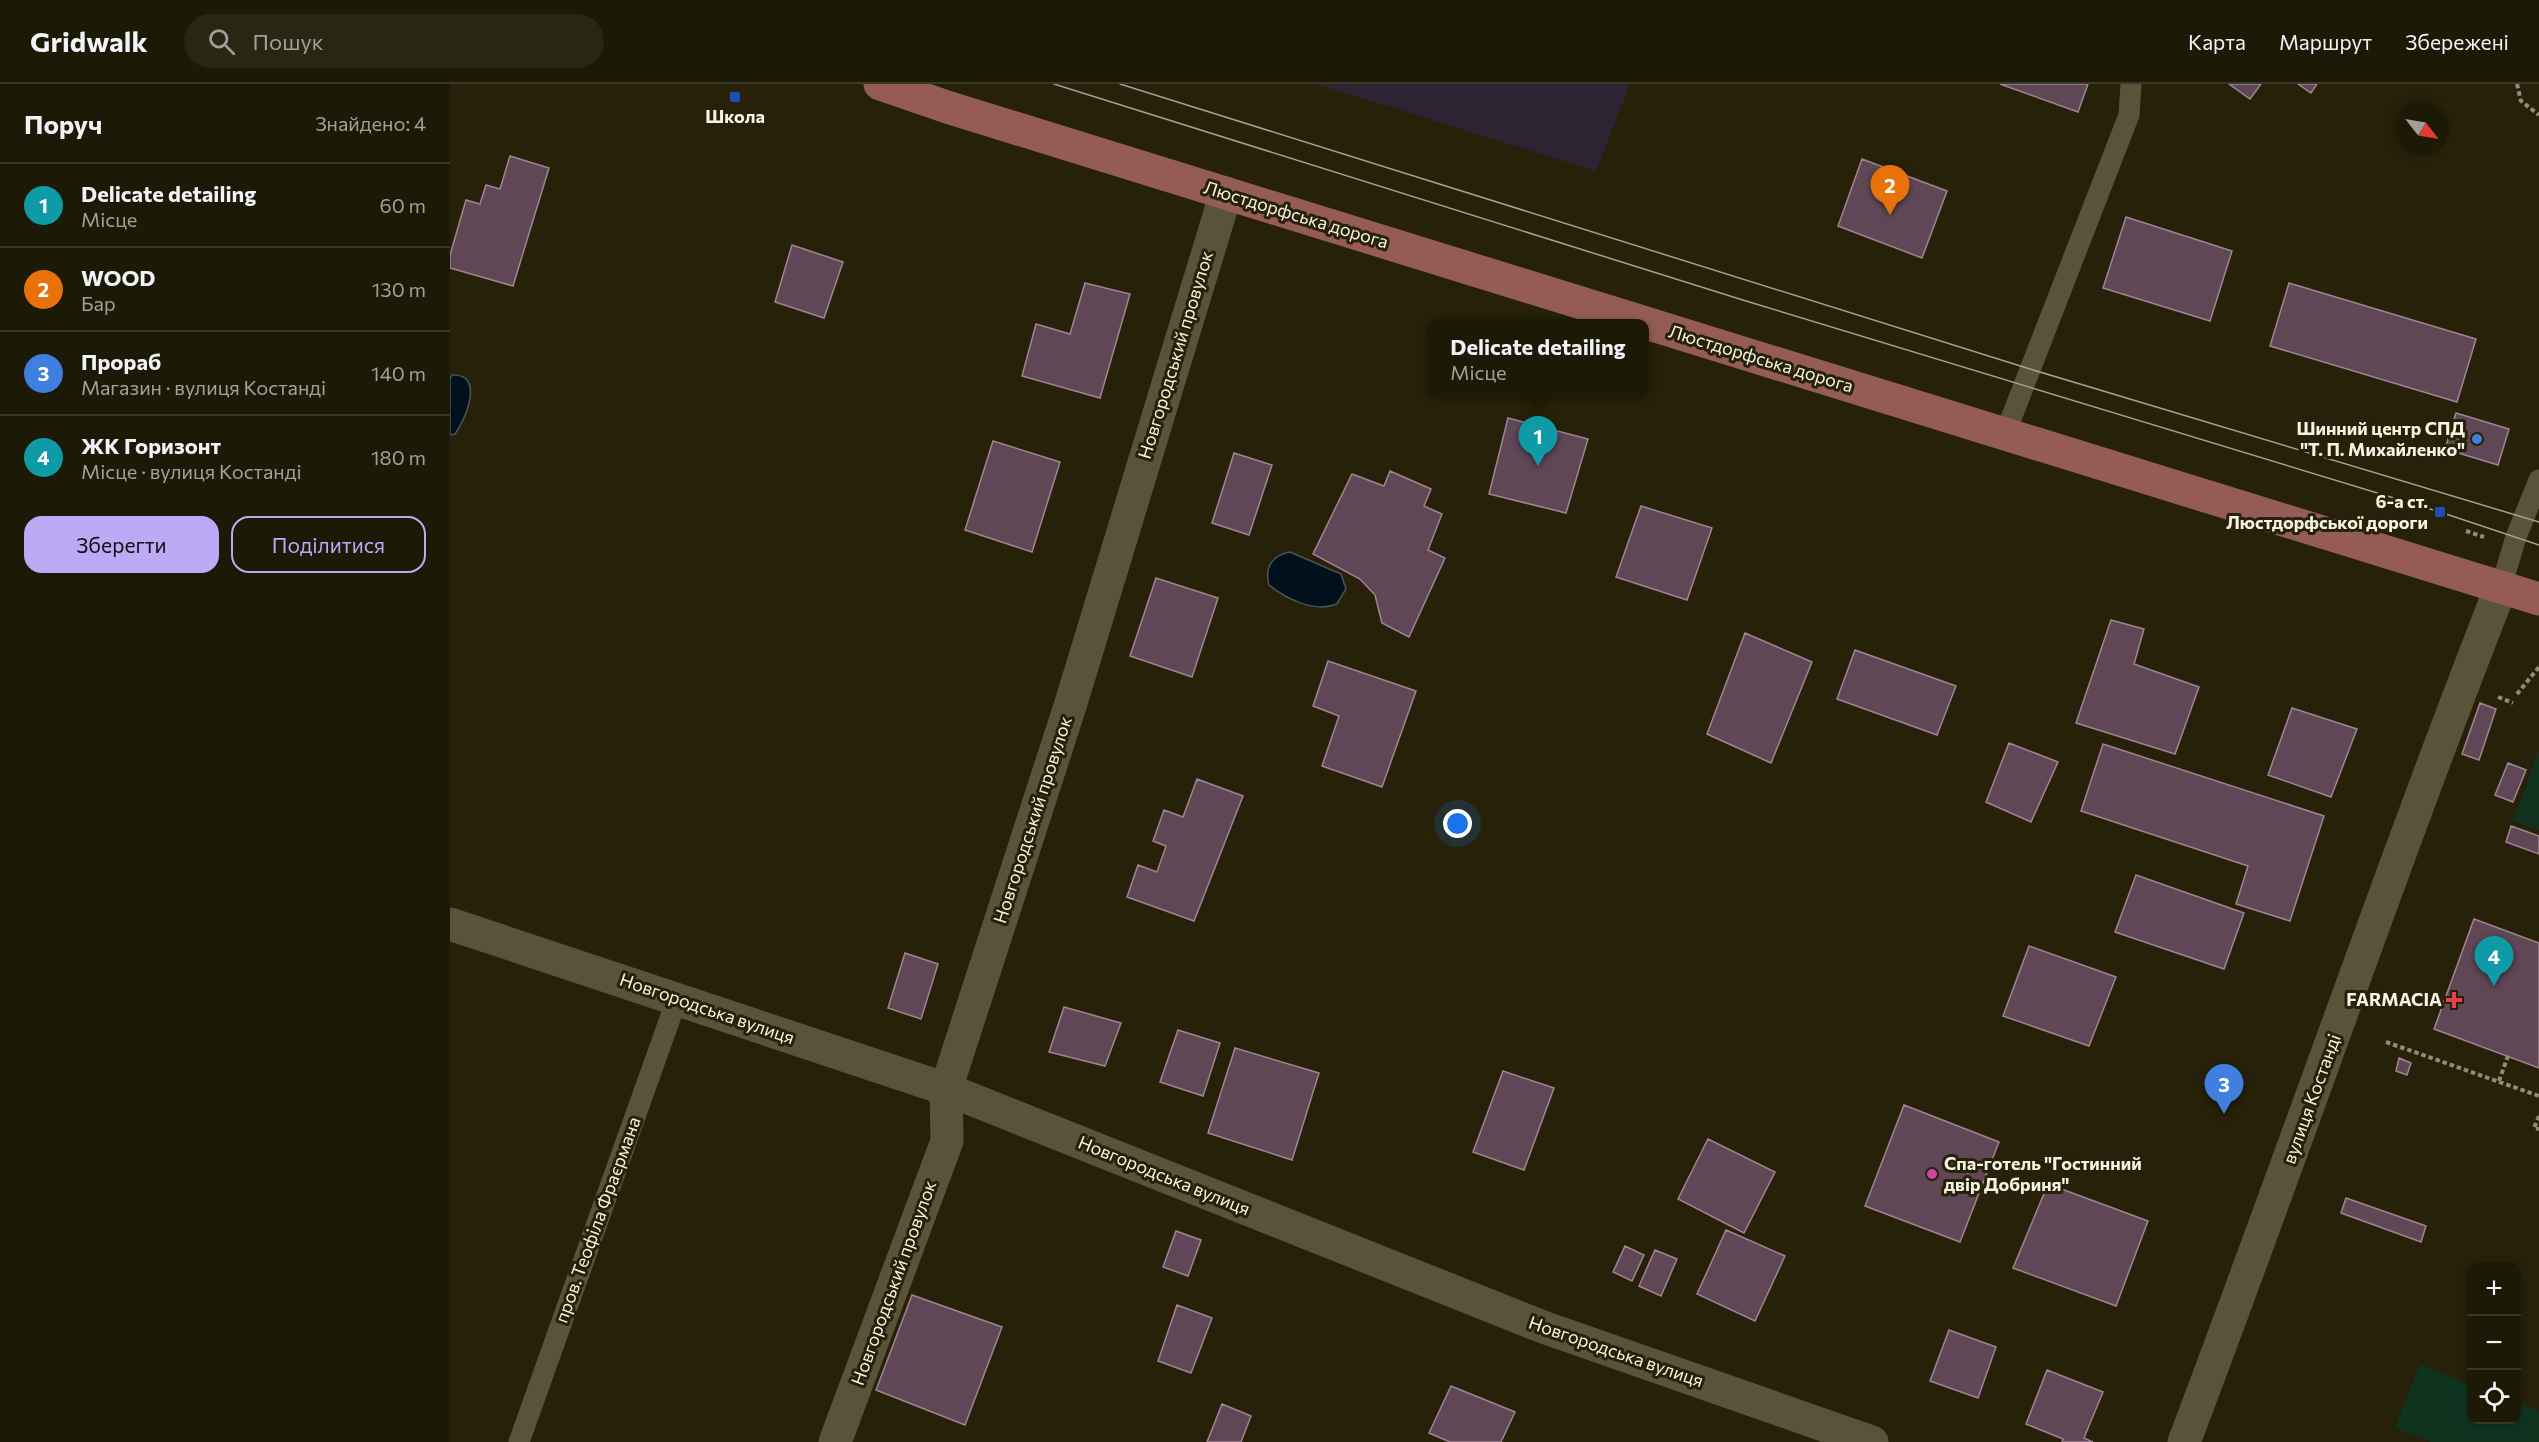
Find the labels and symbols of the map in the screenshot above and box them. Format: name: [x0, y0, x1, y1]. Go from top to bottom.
marker: Школа: [728, 90, 742, 104]
north arrow: [2395, 102, 2449, 156]
place label: Школа: [705, 105, 765, 127]
pin: 2: [1870, 166, 1910, 215]
street label: Люстдорфська дорога: [1201, 176, 1391, 253]
street label: Новгородський провулок: [1133, 248, 1217, 461]
street label: Люстдорфська дорога: [1666, 320, 1856, 397]
pin: 1: [1518, 416, 1558, 466]
place label: Шинний центр СПД "Т. П. Михайленко": [2296, 417, 2465, 460]
marker: Шинний центр СПД "Т. П. Михайленко": [2470, 432, 2484, 446]
place label: 6-а ст. Люстдорфської дороги: [2226, 490, 2428, 533]
marker: 6-а ст. Люстдорфської дороги: [2433, 505, 2447, 519]
street label: Новгородський провулок: [988, 713, 1076, 926]
your location: [1443, 809, 1472, 838]
pin: 4: [2474, 936, 2514, 986]
street label: Новгородська вулиця: [617, 968, 798, 1048]
place label: FARMACIA: [2346, 988, 2442, 1010]
marker: FARMACIA: [2447, 993, 2461, 1007]
street label: вулиця Костанді: [2277, 1031, 2345, 1167]
pin: 3: [2204, 1064, 2244, 1114]
street label: пров. Теофіла Фраєрмана: [549, 1114, 645, 1326]
street label: Новгородська вулиця: [1075, 1131, 1254, 1220]
place label: Спа-готель "Гостинний двір Добриня": [1944, 1152, 2142, 1195]
marker: Спа-готель "Гостинний двір Добриня": [1925, 1167, 1939, 1181]
street label: Новгородський провулок: [846, 1177, 941, 1388]
street label: Новгородська вулиця: [1526, 1311, 1707, 1391]

